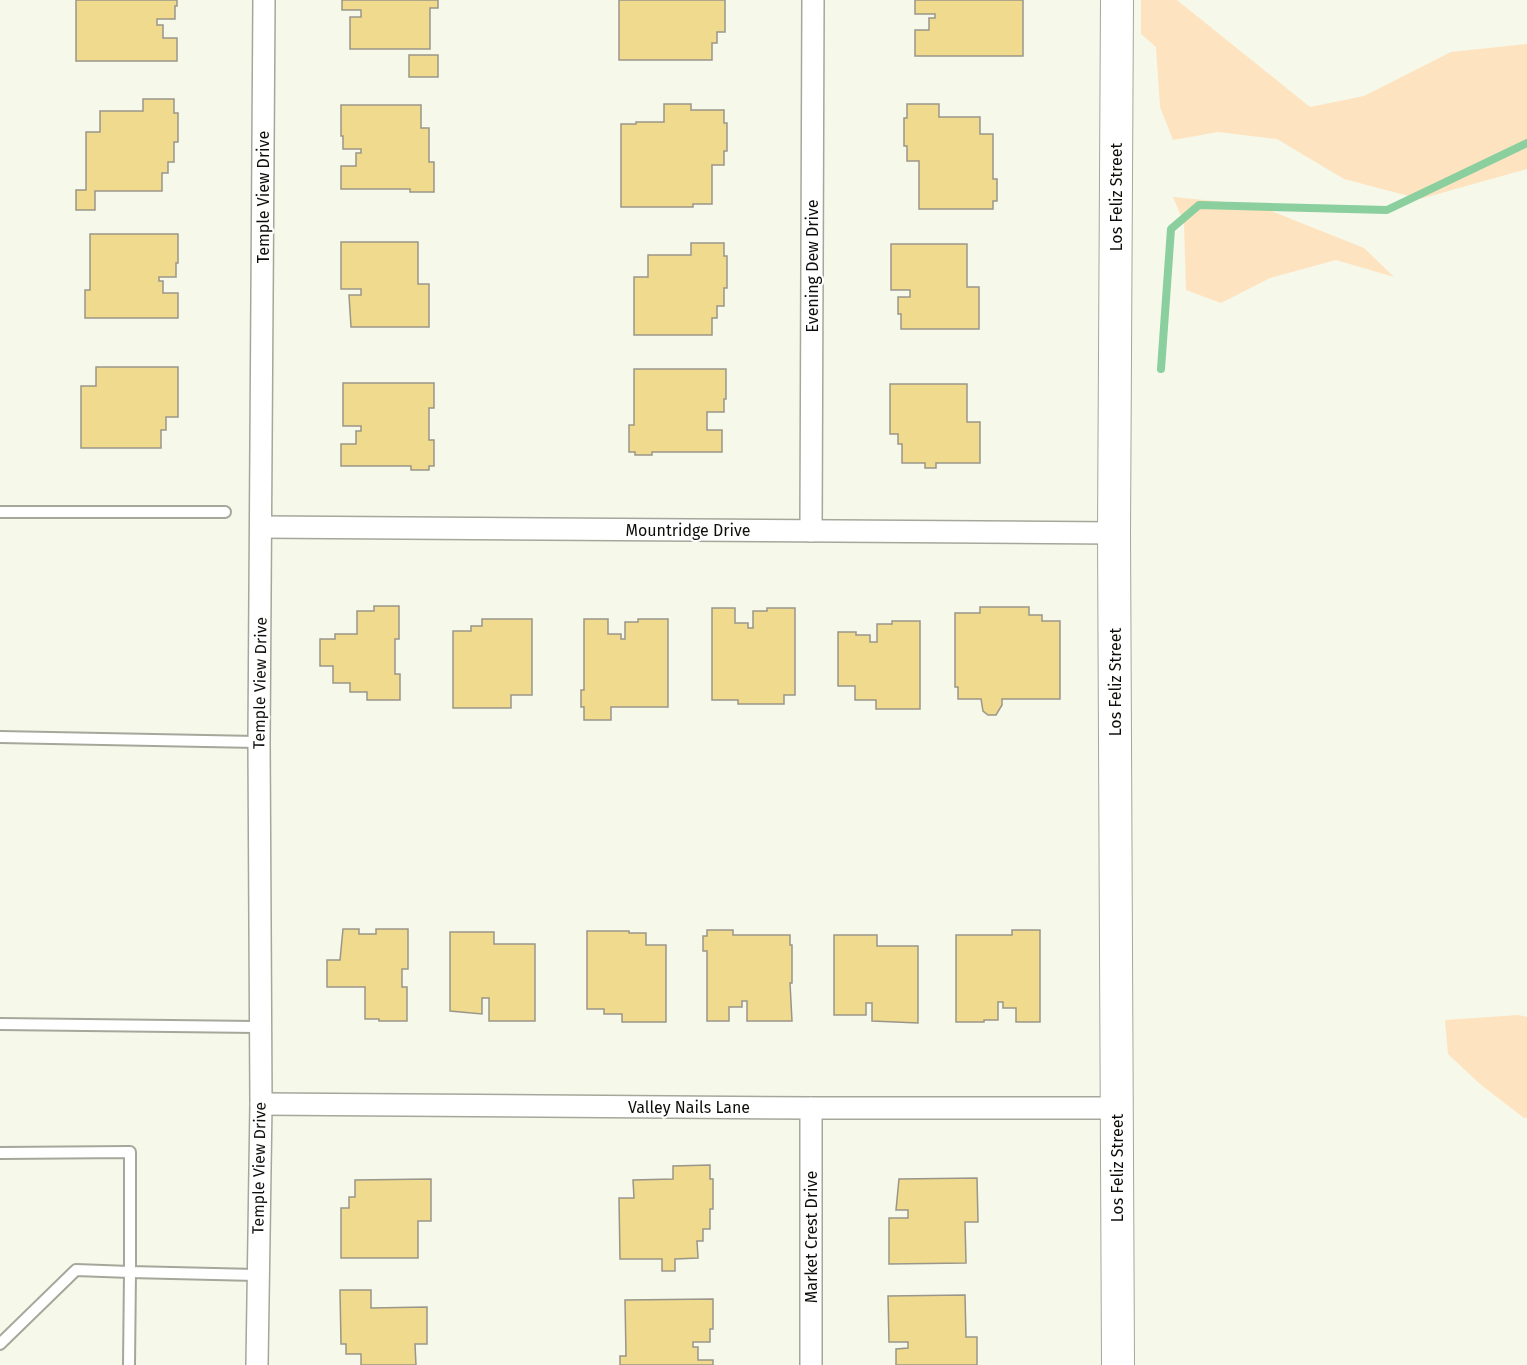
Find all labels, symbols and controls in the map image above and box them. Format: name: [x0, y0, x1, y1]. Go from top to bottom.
street label: Temple View Drive: [254, 131, 273, 263]
street label: Los Feliz Street: [1107, 143, 1126, 251]
street label: Evening Dew Drive: [803, 200, 822, 332]
street label: Mountridge Drive: [625, 521, 751, 540]
street label: Temple View Drive: [249, 617, 271, 749]
street label: Los Feliz Street: [1106, 628, 1125, 736]
street label: Valley Nails Lane: [628, 1098, 750, 1117]
street label: Temple View Drive: [248, 1102, 270, 1234]
street label: Los Feliz Street: [1108, 1114, 1127, 1222]
street label: Market Crest Drive: [802, 1171, 821, 1303]

